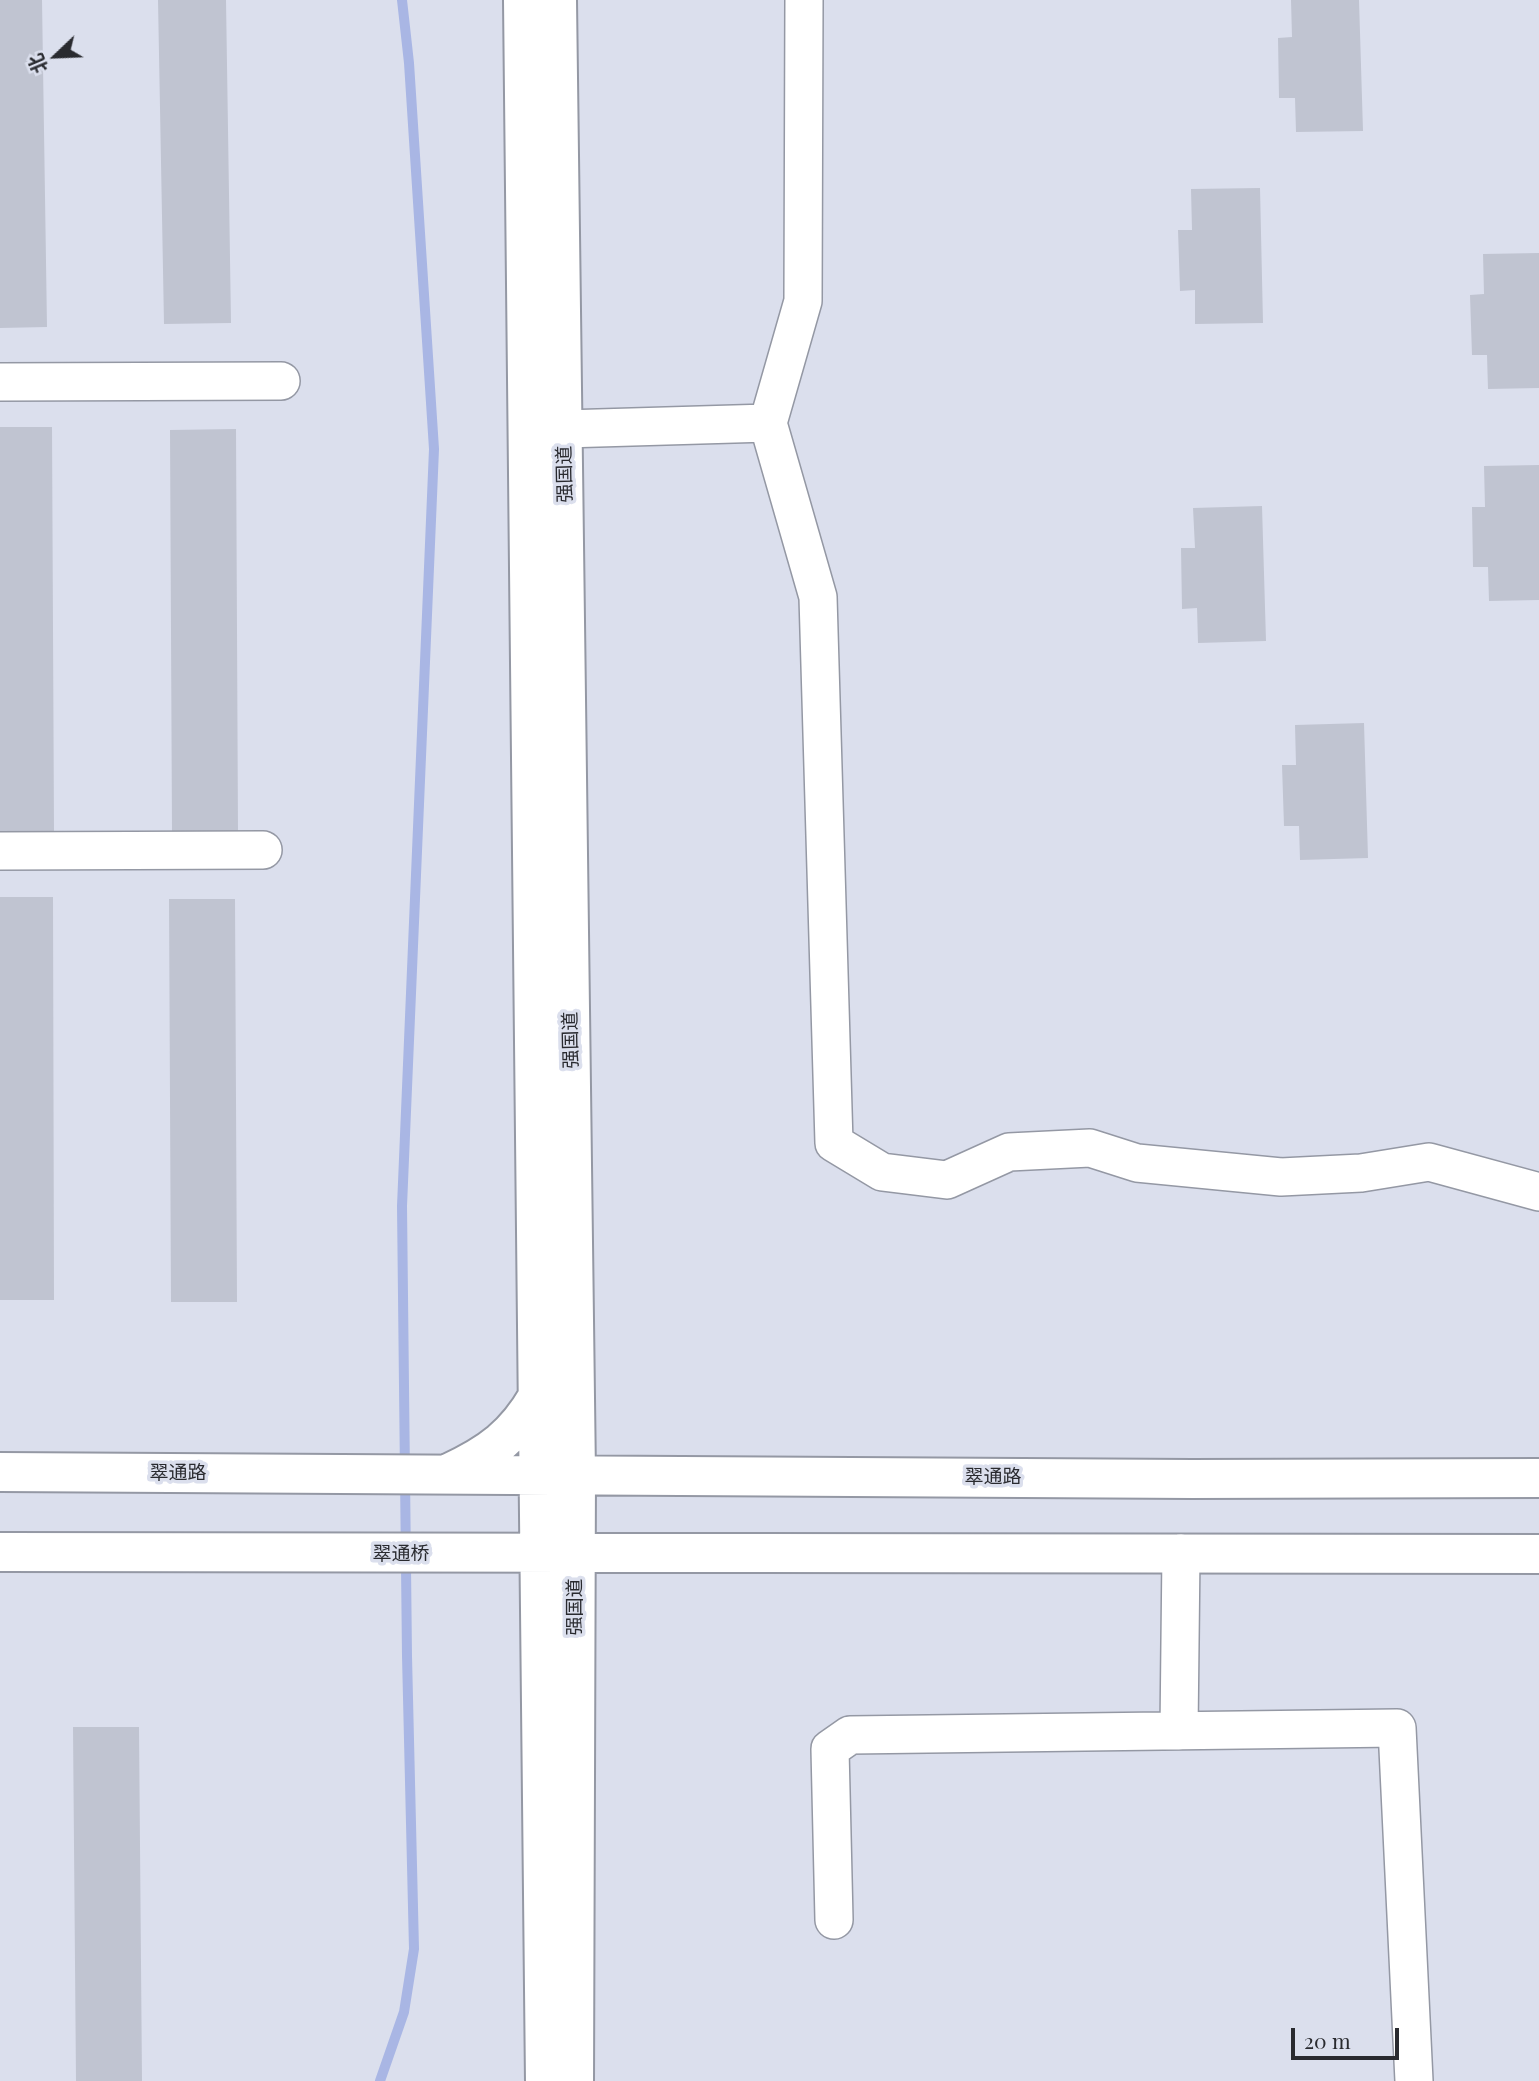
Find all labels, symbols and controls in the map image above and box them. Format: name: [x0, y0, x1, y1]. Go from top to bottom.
north arrow: [21, 21, 91, 91]
text: 北: [21, 50, 52, 78]
street label: 强国道: [553, 445, 577, 503]
street label: 强国道: [559, 1011, 583, 1069]
street label: 翠通路: [150, 1462, 206, 1484]
street label: 翠通路: [965, 1466, 1021, 1488]
street label: 翠通桥: [373, 1543, 429, 1565]
street label: 强国道: [564, 1579, 586, 1635]
scale bar: [1294, 2014, 1402, 2058]
text: 20 m: [1304, 2026, 1351, 2054]

